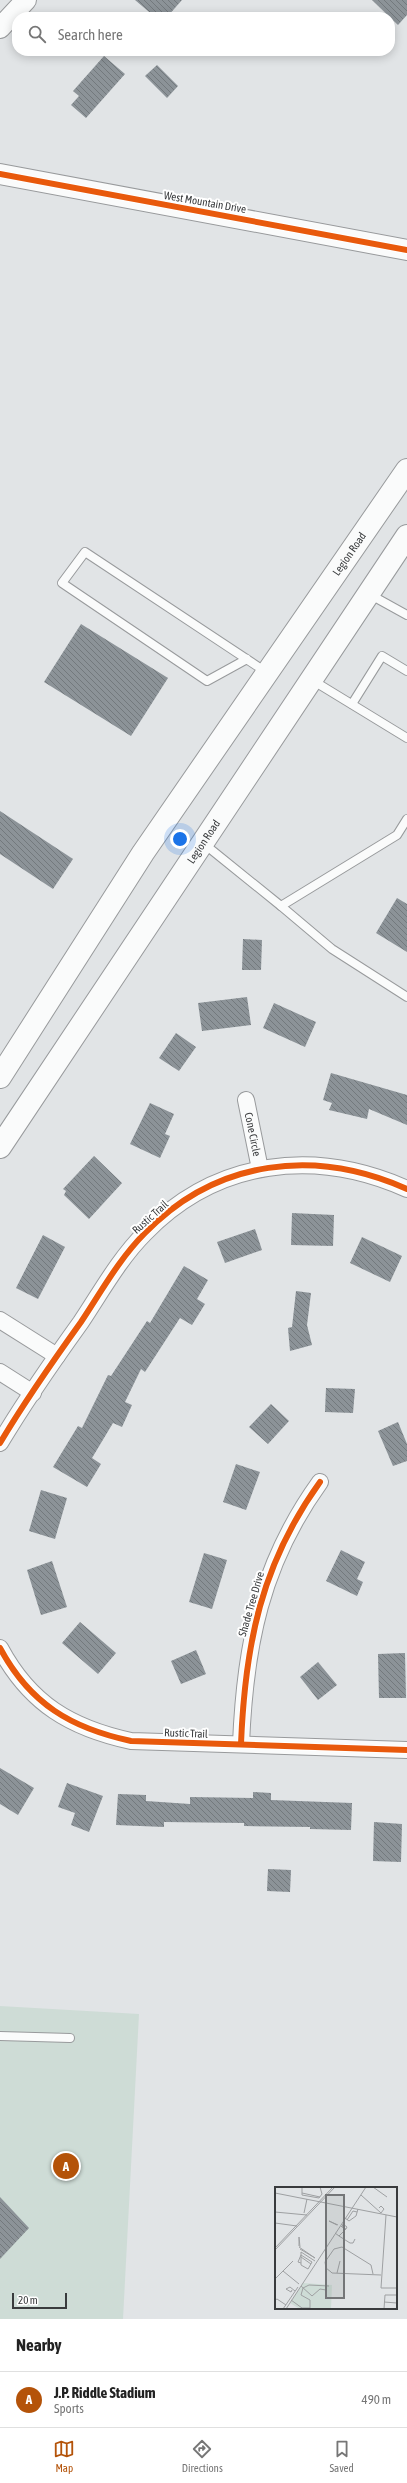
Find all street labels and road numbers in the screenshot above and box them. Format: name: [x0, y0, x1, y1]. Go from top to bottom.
street label: West Mountain Drive: [163, 189, 247, 215]
street label: Legion Road: [330, 530, 368, 578]
street label: Legion Road: [185, 818, 222, 866]
street label: Cone Circle: [243, 1111, 263, 1157]
street label: Rustic Trail: [130, 1198, 170, 1236]
street label: Shade Tree Drive: [236, 1570, 266, 1638]
street label: Rustic Trail: [164, 1726, 208, 1740]

